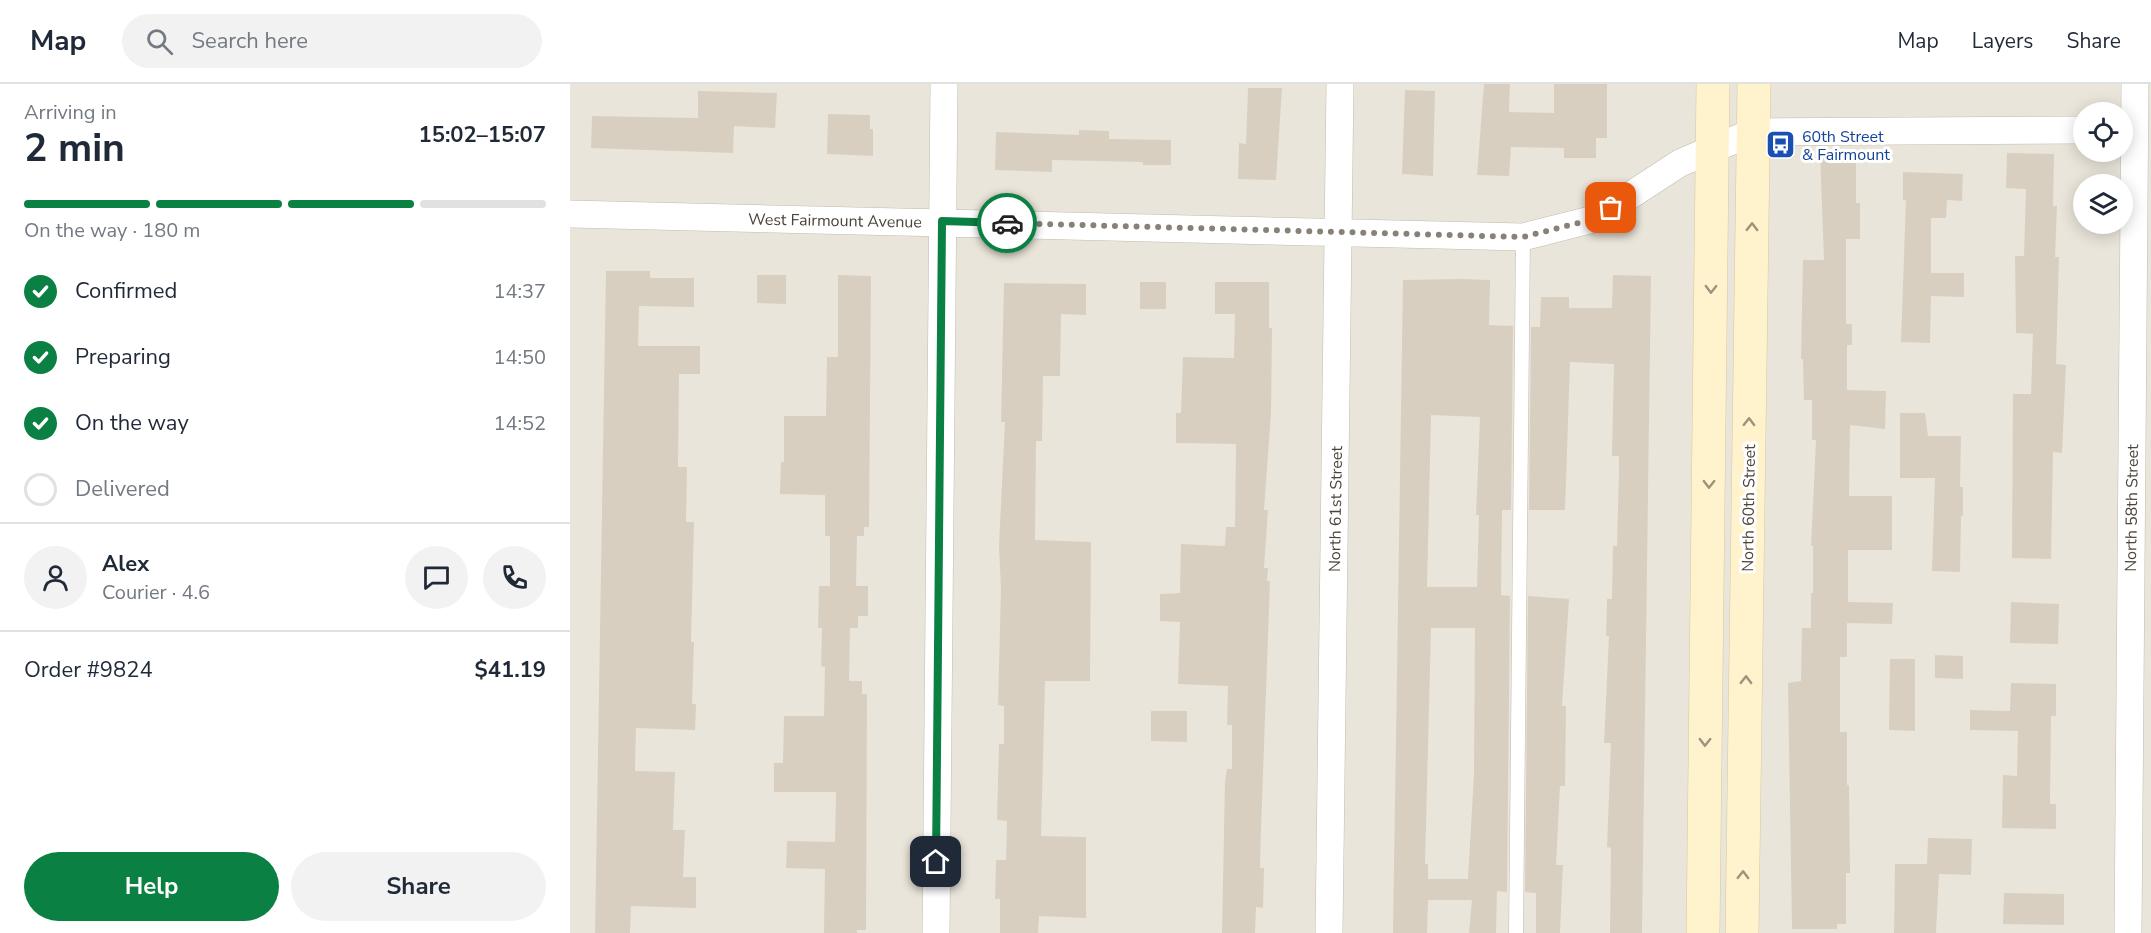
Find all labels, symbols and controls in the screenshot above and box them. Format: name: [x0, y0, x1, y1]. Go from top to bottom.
search box: [122, 14, 542, 68]
text: Map: [30, 22, 86, 60]
icon: search: [143, 25, 176, 58]
text: Search here: [191, 26, 308, 56]
text: Map: [1897, 27, 1939, 55]
text: Layers: [1972, 27, 2033, 55]
text: Share: [2066, 27, 2121, 55]
text: Arriving in: [24, 99, 117, 126]
map controls: [2073, 102, 2133, 234]
button: locate: [2073, 102, 2133, 162]
text: 15:02–15:07: [418, 120, 546, 150]
text: 2 min: [24, 122, 125, 175]
place label: 60th Street & Fairmount: [1802, 126, 1890, 166]
bus stop icon: 60th Street & Fairmount: [1765, 129, 1797, 161]
button: layers: [2073, 174, 2133, 234]
pin: [1585, 182, 1636, 233]
icon: bag: [1594, 191, 1627, 224]
courier: [977, 193, 1037, 253]
icon: car: [991, 207, 1024, 240]
street label: West Fairmount Avenue: [748, 208, 922, 234]
text: On the way · 180 m: [24, 217, 200, 244]
one-way arrow: [1746, 222, 1758, 231]
icon: check: [24, 275, 57, 308]
text: Confirmed: [75, 276, 177, 306]
text: 14:37: [493, 278, 546, 305]
one-way arrow: [1705, 285, 1717, 294]
icon: check: [24, 341, 57, 374]
text: Preparing: [75, 342, 171, 372]
text: 14:50: [493, 344, 546, 371]
icon: check: [24, 407, 57, 440]
text: On the way: [75, 408, 189, 438]
text: 14:52: [493, 410, 546, 437]
one-way arrow: [1743, 417, 1755, 426]
street label: North 60th Street: [1737, 444, 1761, 572]
street label: North 58th Street: [2120, 444, 2144, 572]
street label: North 61st Street: [1324, 446, 1348, 572]
text: Delivered: [75, 474, 170, 504]
one-way arrow: [1702, 480, 1715, 489]
button: person: [24, 546, 87, 609]
button: chat: [405, 546, 468, 609]
button: phone: [483, 546, 546, 609]
text: Alex: [102, 549, 149, 579]
text: Courier · 4.6: [102, 579, 210, 606]
text: Order #9824: [24, 655, 153, 685]
text: $41.19: [475, 655, 546, 685]
one-way arrow: [1739, 675, 1752, 684]
one-way arrow: [1699, 738, 1711, 747]
pin: [910, 836, 961, 887]
icon: home: [919, 845, 952, 878]
button: Help: [24, 852, 279, 921]
button: Share: [291, 852, 546, 921]
one-way arrow: [1737, 870, 1749, 879]

